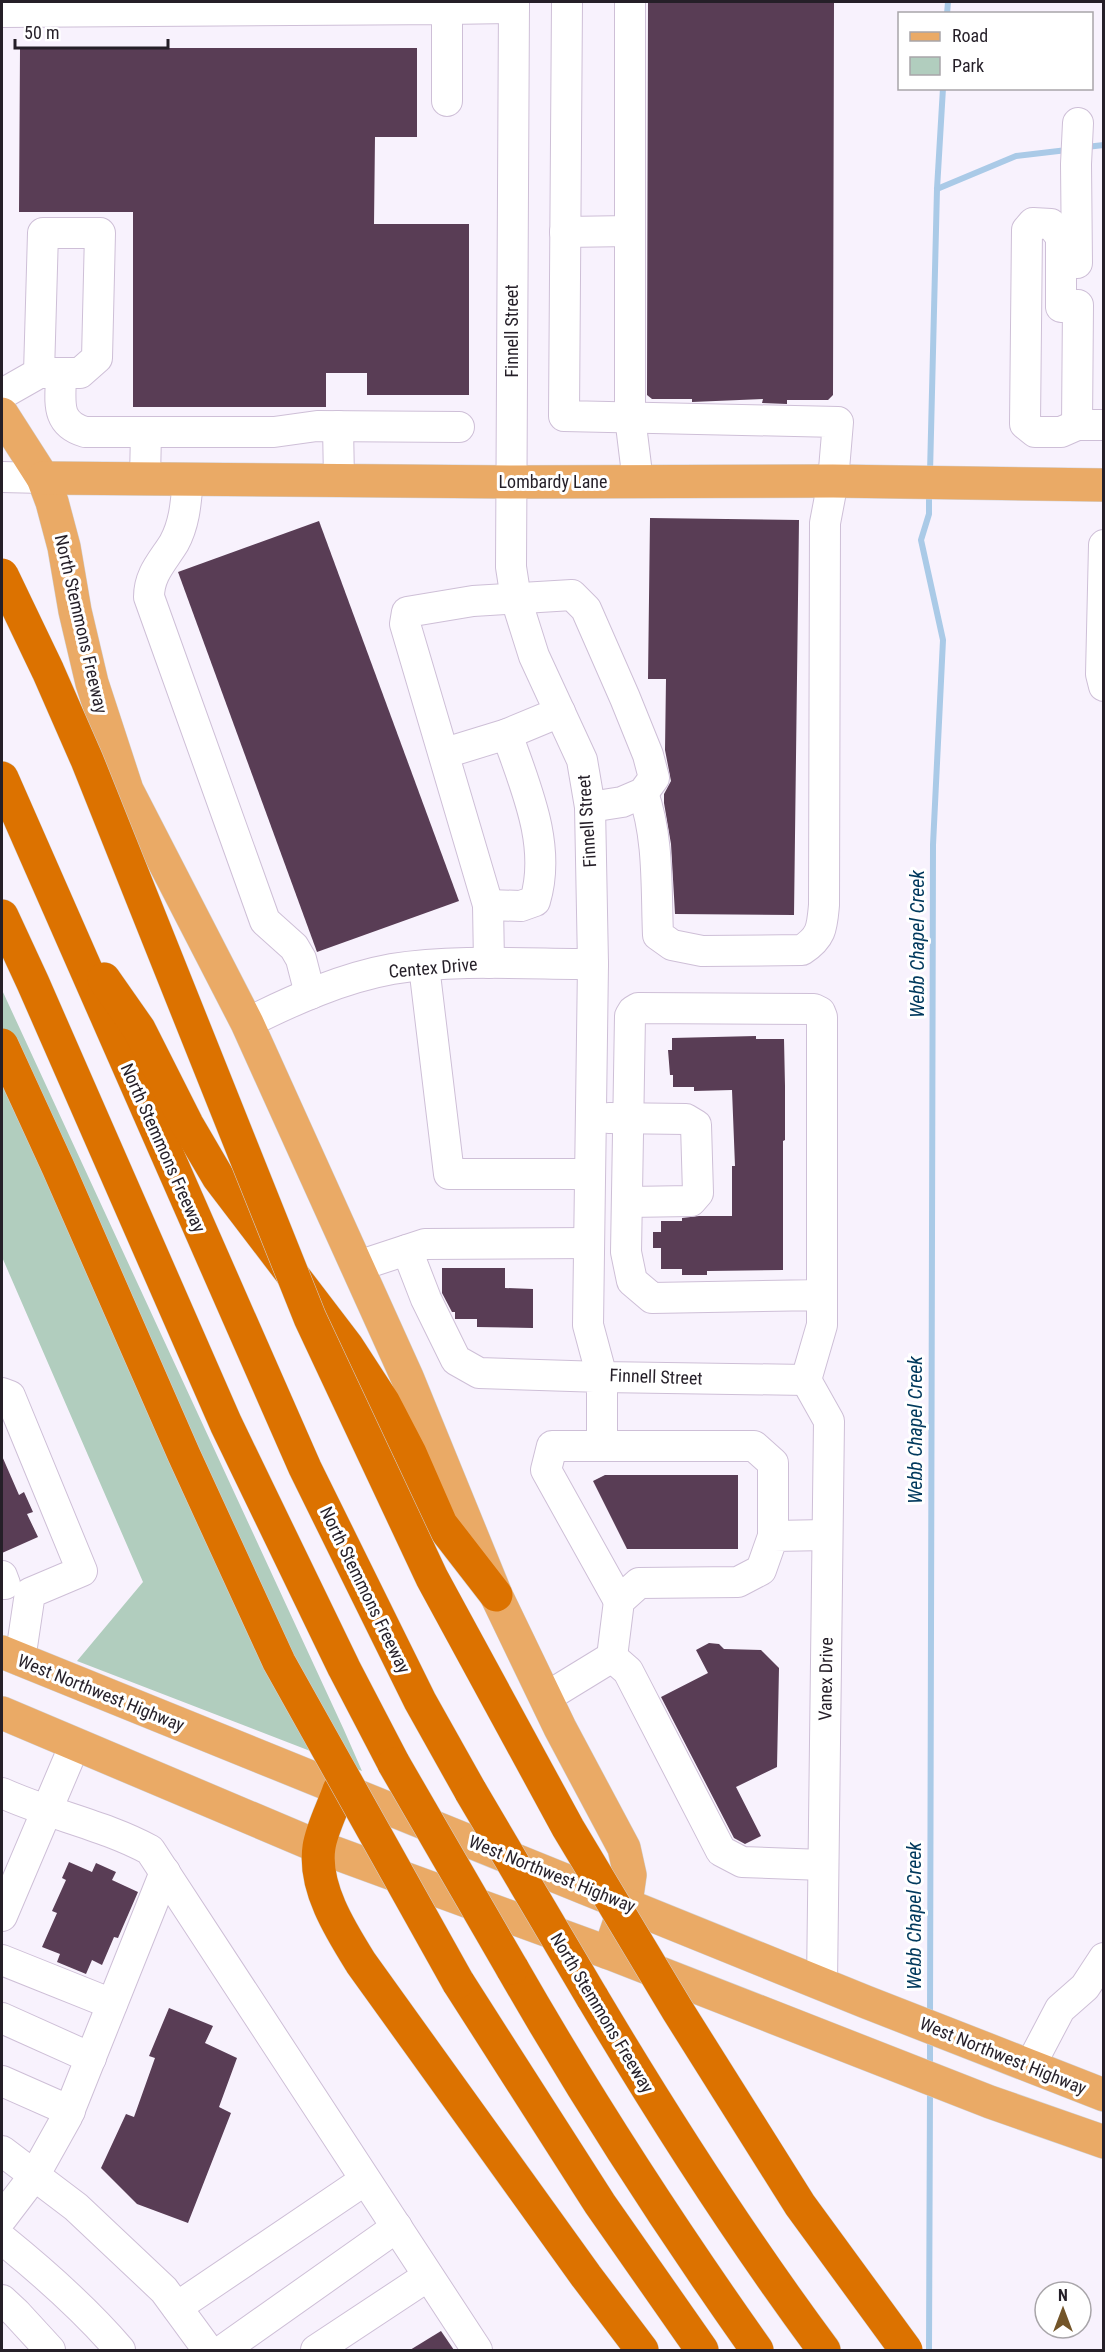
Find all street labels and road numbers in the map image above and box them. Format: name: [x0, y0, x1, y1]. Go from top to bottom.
street label: Finnell Street: [501, 284, 522, 378]
street label: Lombardy Lane: [499, 471, 607, 492]
street label: North Stemmons Freeway: [51, 532, 112, 716]
street label: Finnell Street: [573, 774, 600, 868]
street label: Centex Drive: [388, 953, 478, 982]
street label: North Stemmons Freeway: [117, 1060, 210, 1236]
street label: Finnell Street: [609, 1364, 703, 1389]
street label: North Stemmons Freeway: [316, 1503, 415, 1677]
street label: Vanex Drive: [814, 1637, 837, 1721]
street label: West Northwest Highway: [15, 1649, 188, 1736]
street label: West Northwest Highway: [466, 1830, 639, 1917]
street label: North Stemmons Freeway: [546, 1929, 659, 2097]
street label: West Northwest Highway: [917, 2012, 1090, 2099]

